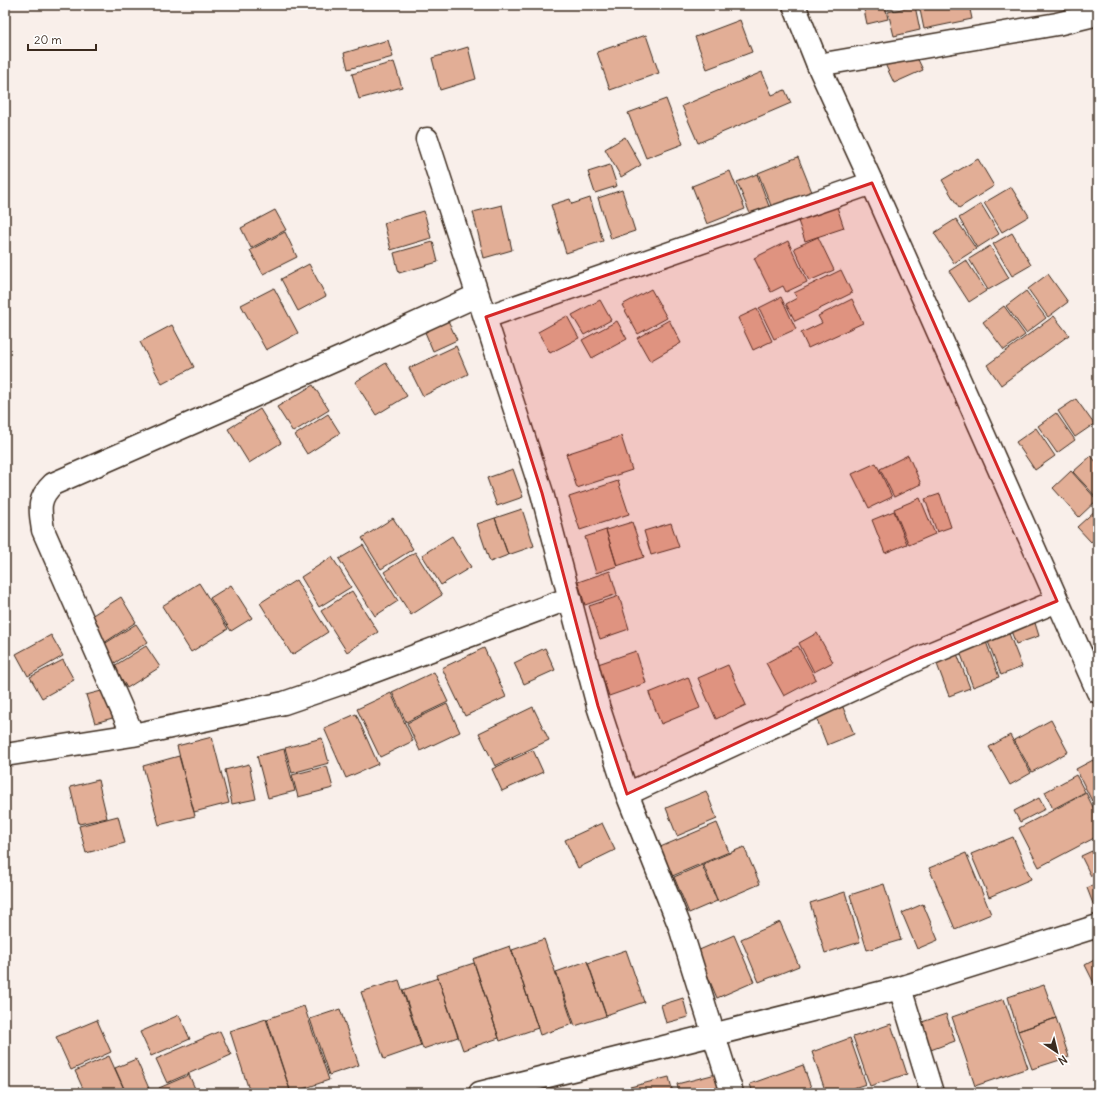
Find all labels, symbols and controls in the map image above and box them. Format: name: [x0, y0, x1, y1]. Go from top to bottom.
scale bar: [28, 26, 96, 52]
text: 20 m: [34, 32, 62, 47]
north arrow: [1037, 1032, 1077, 1072]
text: N: [1056, 1052, 1070, 1068]

